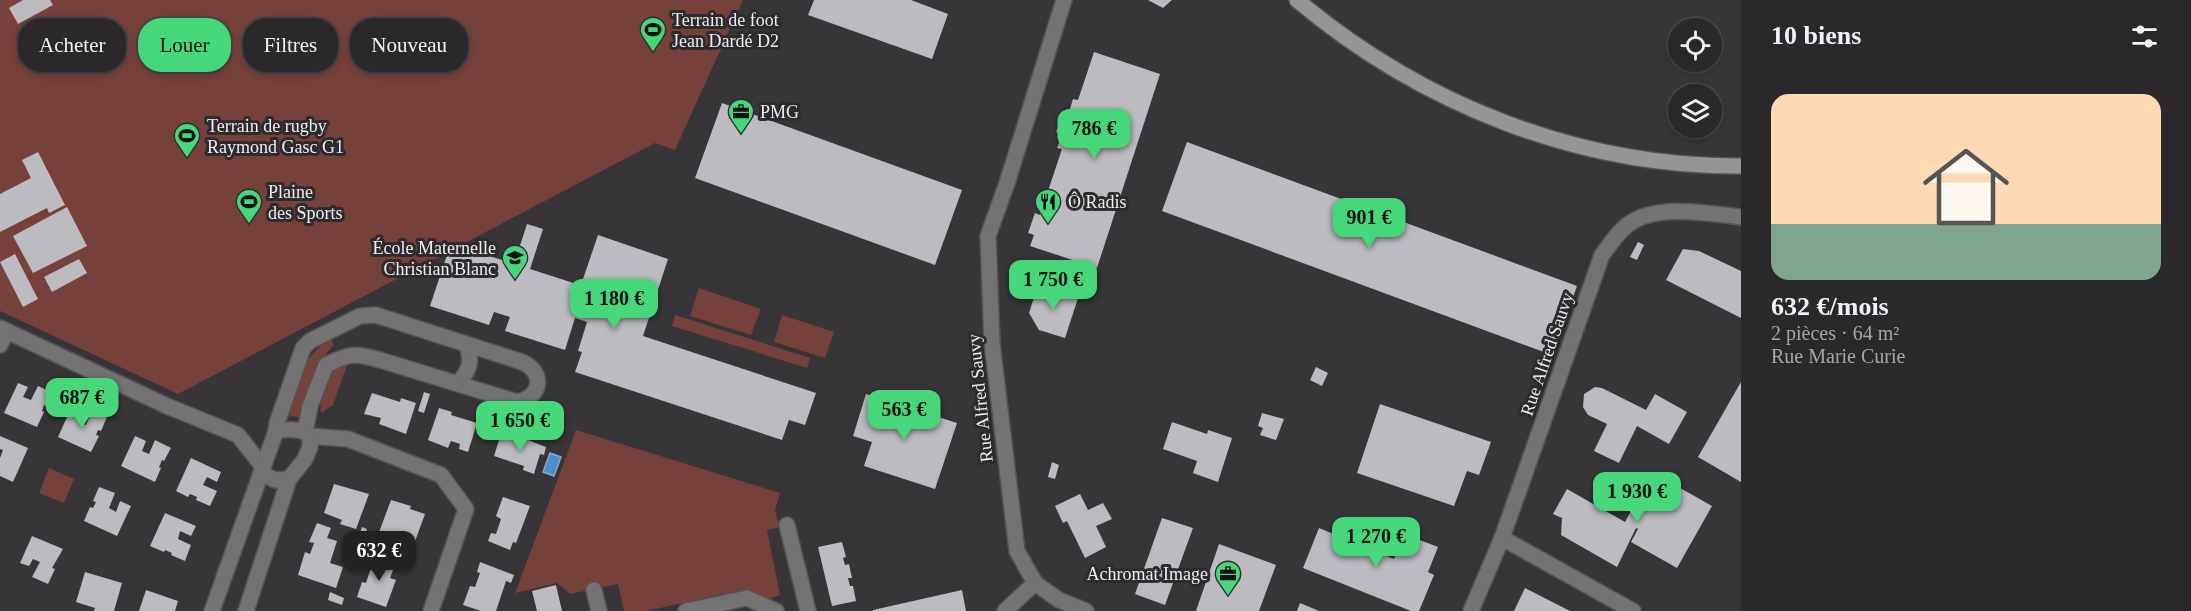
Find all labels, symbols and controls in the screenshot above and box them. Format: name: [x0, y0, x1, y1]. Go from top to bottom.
place label: Terrain de foot Jean Dardé D2: [672, 10, 779, 51]
sports icon: Terrain de foot Jean Dardé D2: [638, 15, 668, 53]
chip: Acheter: [18, 18, 126, 72]
chip: Louer: [138, 18, 231, 72]
chip: Filtres: [243, 18, 338, 72]
chip: Nouveau: [350, 18, 468, 72]
map controls: [1668, 18, 1722, 138]
button: locate: [1668, 18, 1722, 72]
icon: filters: [2128, 20, 2161, 53]
text: 10 biens: [1771, 21, 1861, 50]
button: layers: [1668, 84, 1722, 138]
office icon: PMG: [726, 97, 756, 135]
place label: PMG: [760, 102, 799, 122]
pin: 786 €: [1052, 109, 1136, 160]
place label: Terrain de rugby Raymond Gasc G1: [207, 116, 344, 157]
text: 786 €: [1072, 117, 1117, 139]
sports icon: Terrain de rugby Raymond Gasc G1: [172, 121, 202, 159]
icon: home: [1912, 133, 2020, 241]
place label: Plaine des Sports: [268, 182, 343, 223]
sports icon: Plaine des Sports: [234, 187, 264, 225]
restaurant icon: Ô Radis: [1033, 187, 1063, 225]
place label: Ô Radis: [1068, 191, 1127, 212]
pin: 901 €: [1327, 198, 1411, 249]
text: 901 €: [1347, 206, 1392, 228]
place label: École Maternelle Christian Blanc: [373, 237, 496, 279]
school or university icon: École Maternelle Christian Blanc: [500, 243, 530, 281]
pin: 1 750 €: [998, 260, 1108, 311]
text: 1 750 €: [1023, 268, 1083, 290]
pin: 1 180 €: [559, 279, 669, 330]
text: 1 180 €: [584, 287, 644, 309]
street label: Rue Alfred Sauvy: [1517, 290, 1577, 418]
text: 632 €/mois: [1771, 292, 1889, 321]
text: 2 pièces · 64 m²: [1771, 322, 1899, 344]
street label: Rue Alfred Sauvy: [963, 333, 997, 463]
text: Rue Marie Curie: [1771, 345, 1905, 367]
pin: 687 €: [40, 378, 124, 429]
text: 687 €: [60, 386, 105, 408]
pin: 563 €: [862, 390, 946, 441]
text: 563 €: [882, 398, 927, 420]
pin: 1 650 €: [465, 401, 575, 452]
text: 1 650 €: [490, 409, 550, 431]
pin: 1 930 €: [1582, 472, 1692, 523]
text: 1 930 €: [1607, 480, 1667, 502]
pin: 1 270 €: [1321, 517, 1431, 568]
text: 1 270 €: [1346, 525, 1406, 547]
pin: 632 €: [337, 531, 421, 582]
text: 632 €: [357, 539, 402, 561]
office icon: Achromat Image: [1213, 559, 1243, 597]
place label: Achromat Image: [1087, 564, 1208, 584]

